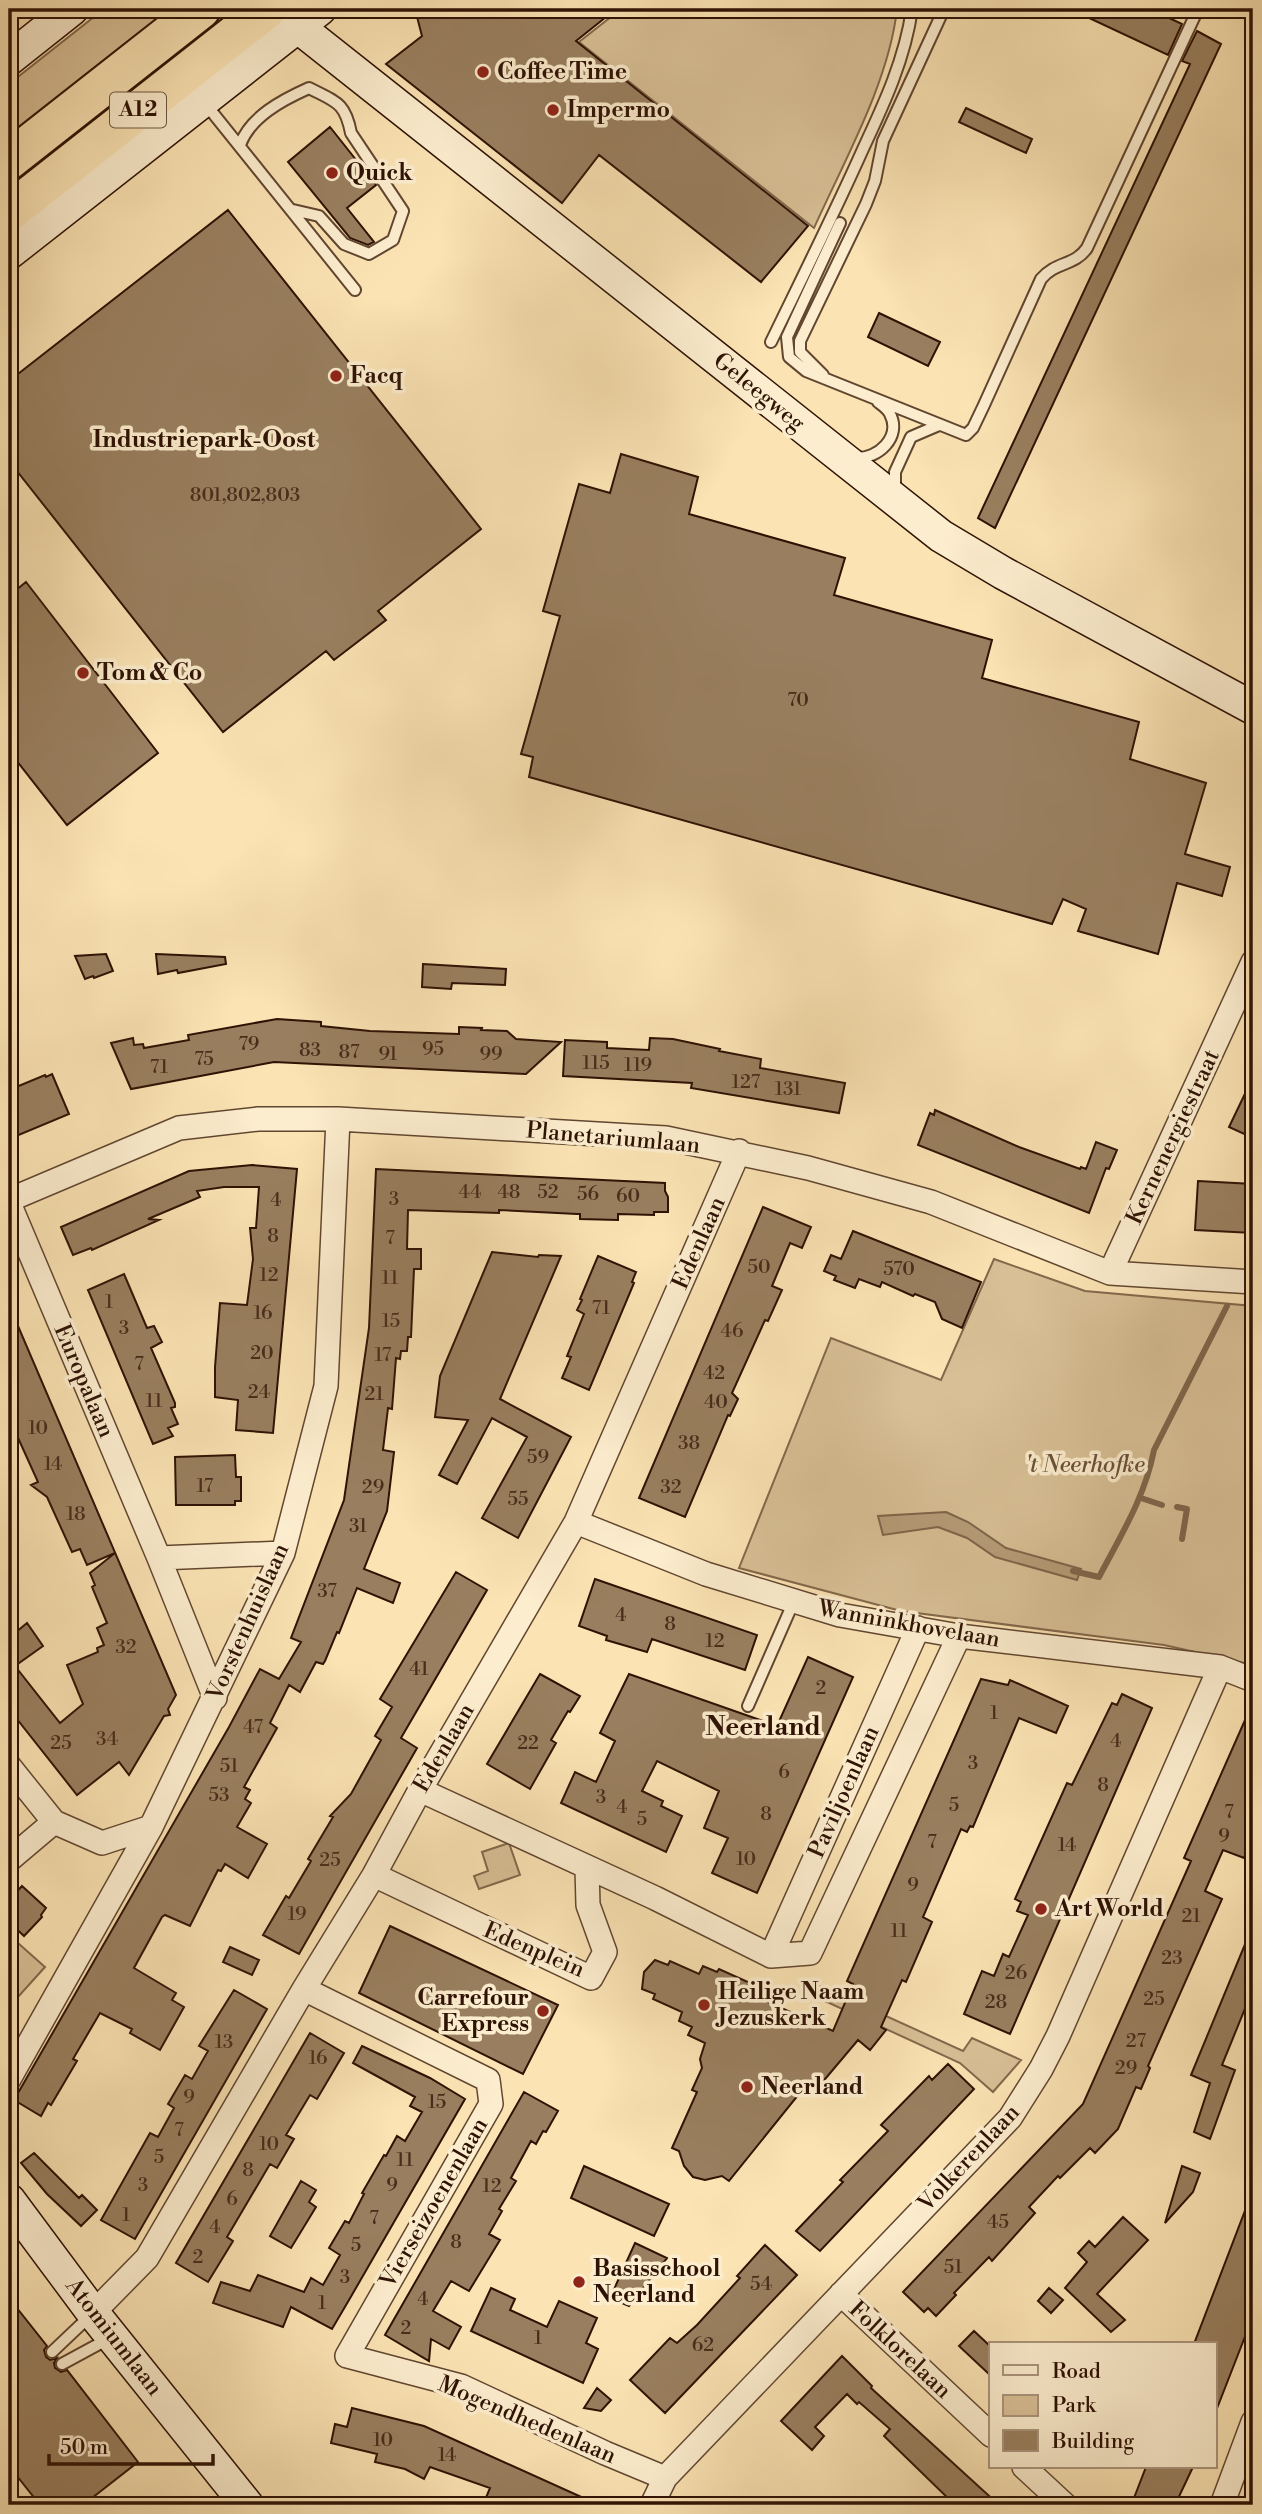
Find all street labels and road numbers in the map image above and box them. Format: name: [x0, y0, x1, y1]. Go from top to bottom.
road number: A12: [110, 92, 166, 128]
street label: Geleegweg: [708, 347, 811, 437]
street label: Kernenergiestraat: [1120, 1045, 1226, 1229]
street label: Planetariumlaan: [525, 1116, 702, 1160]
street label: Edenlaan: [666, 1192, 732, 1293]
street label: Europalaan: [48, 1320, 121, 1442]
street label: Vorstenhuislaan: [200, 1539, 295, 1706]
street label: Wanninkhovelaan: [815, 1594, 1003, 1654]
street label: Edenlaan: [407, 1698, 481, 1797]
street label: Paviljoenlaan: [802, 1721, 886, 1862]
street label: Edenplein: [479, 1916, 589, 1984]
street label: Volkerenlaan: [912, 2098, 1026, 2218]
street label: Vierseizoenenlaan: [373, 2113, 494, 2294]
street label: Atomiumlaan: [59, 2272, 169, 2402]
street label: Folklorelaan: [843, 2295, 957, 2405]
street label: Mogendhedenlaan: [434, 2370, 621, 2470]

